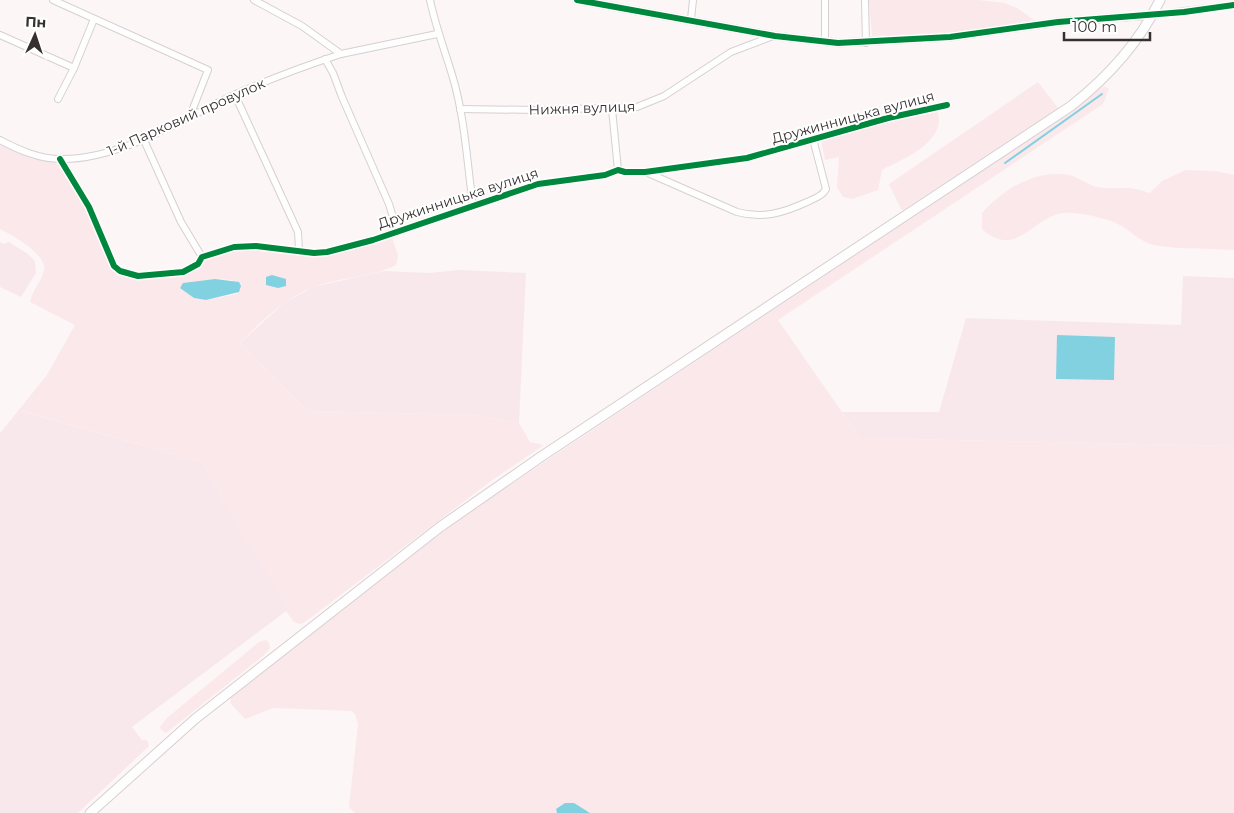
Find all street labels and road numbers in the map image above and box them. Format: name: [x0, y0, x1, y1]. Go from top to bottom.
street label: 1-й Парковий провулок: [104, 74, 268, 160]
street label: Дружинницька вулиця: [770, 87, 936, 147]
street label: Нижня вулиця: [528, 97, 636, 119]
street label: Дружинницька вулиця: [376, 164, 540, 232]

